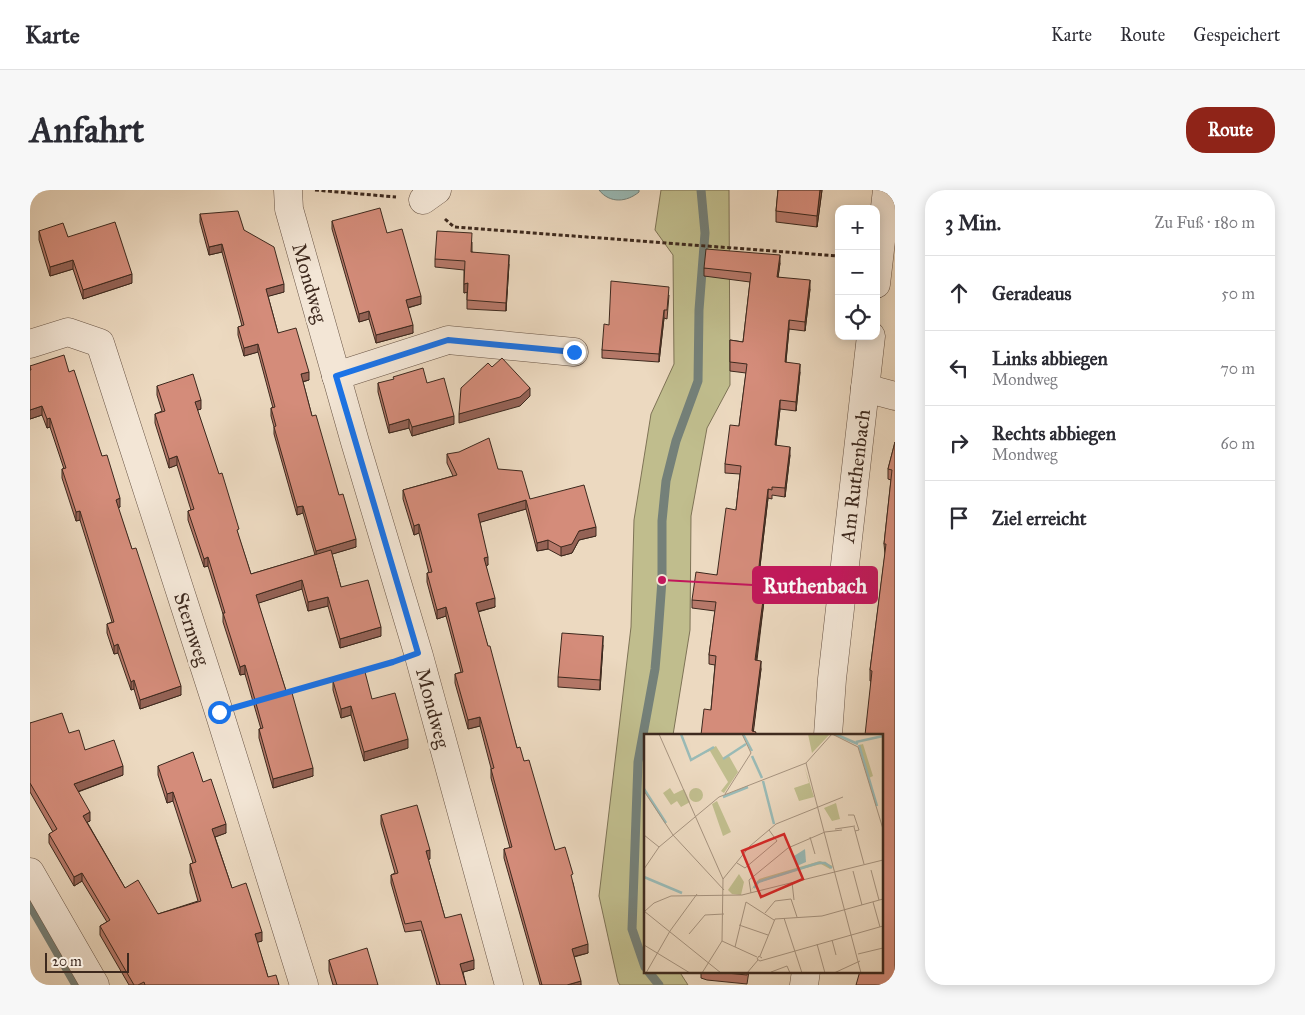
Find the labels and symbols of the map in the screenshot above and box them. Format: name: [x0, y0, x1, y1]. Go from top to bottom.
street label: Mondweg: [286, 240, 333, 327]
route end: [563, 341, 586, 364]
street label: Am Ruthenbach: [835, 408, 875, 545]
callout: Ruthenbach: [753, 567, 877, 603]
text: Ruthenbach: [763, 573, 868, 599]
street label: Sternweg: [168, 589, 215, 670]
street label: Mondweg: [410, 665, 455, 752]
route start: [208, 701, 231, 724]
inset map: [644, 734, 882, 972]
scale bar: [45, 950, 129, 973]

